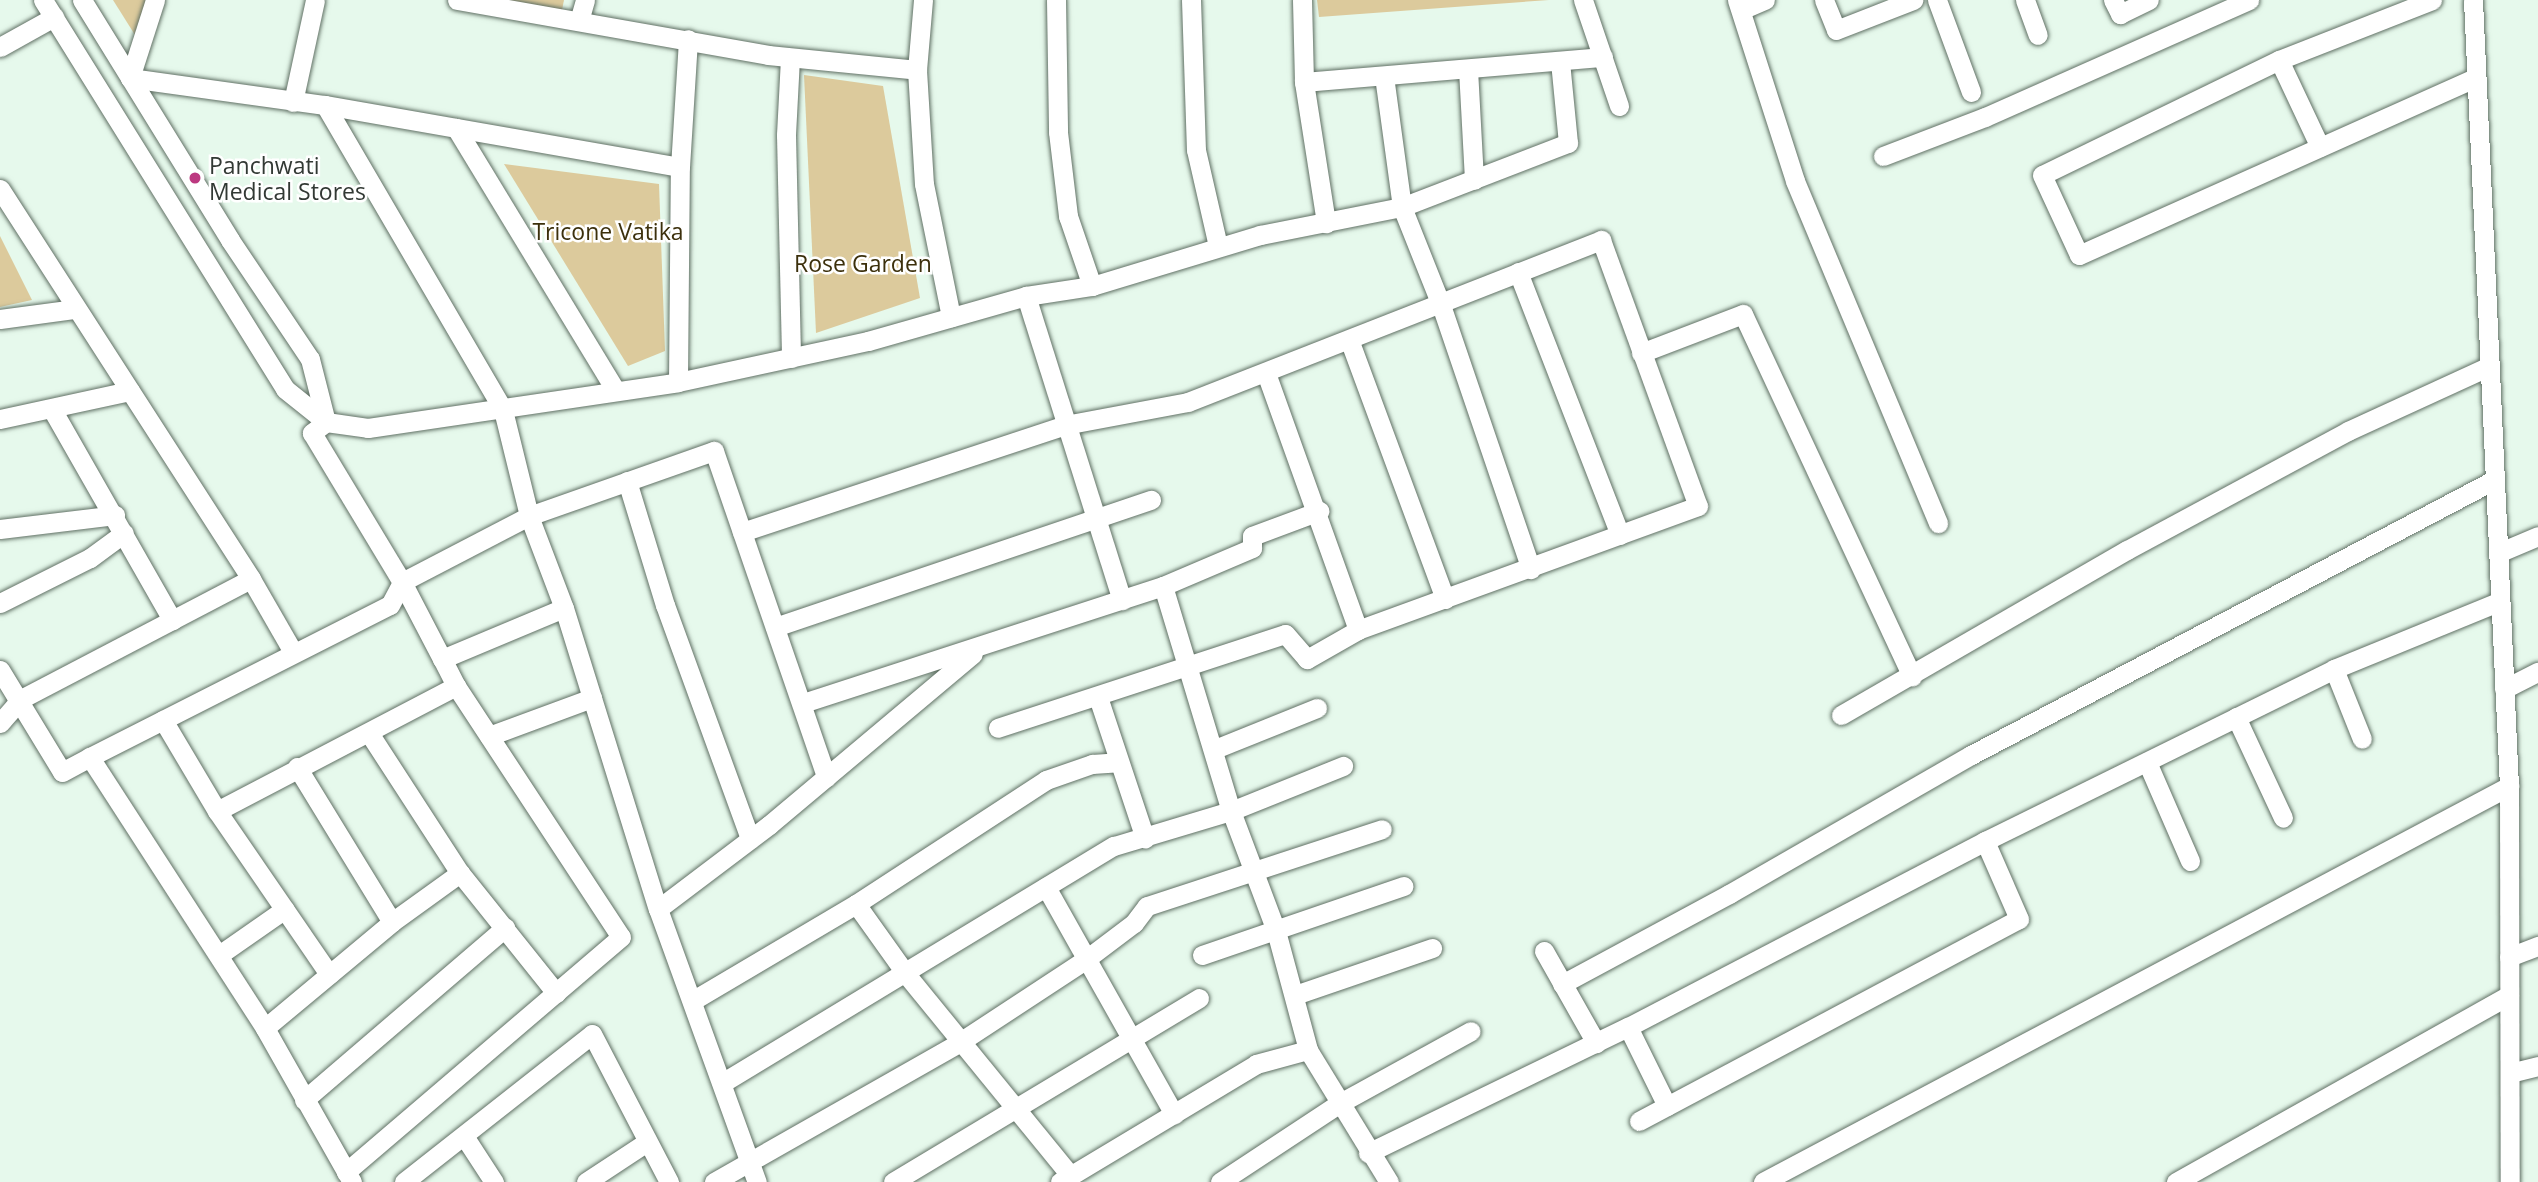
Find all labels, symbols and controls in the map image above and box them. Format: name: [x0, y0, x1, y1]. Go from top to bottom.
place label: Panchwati Medical Stores: [209, 151, 366, 205]
marker: Panchwati Medical Stores: [187, 170, 203, 186]
park label: Tricone Vatika: [532, 217, 684, 245]
park label: Rose Garden: [794, 249, 932, 277]

